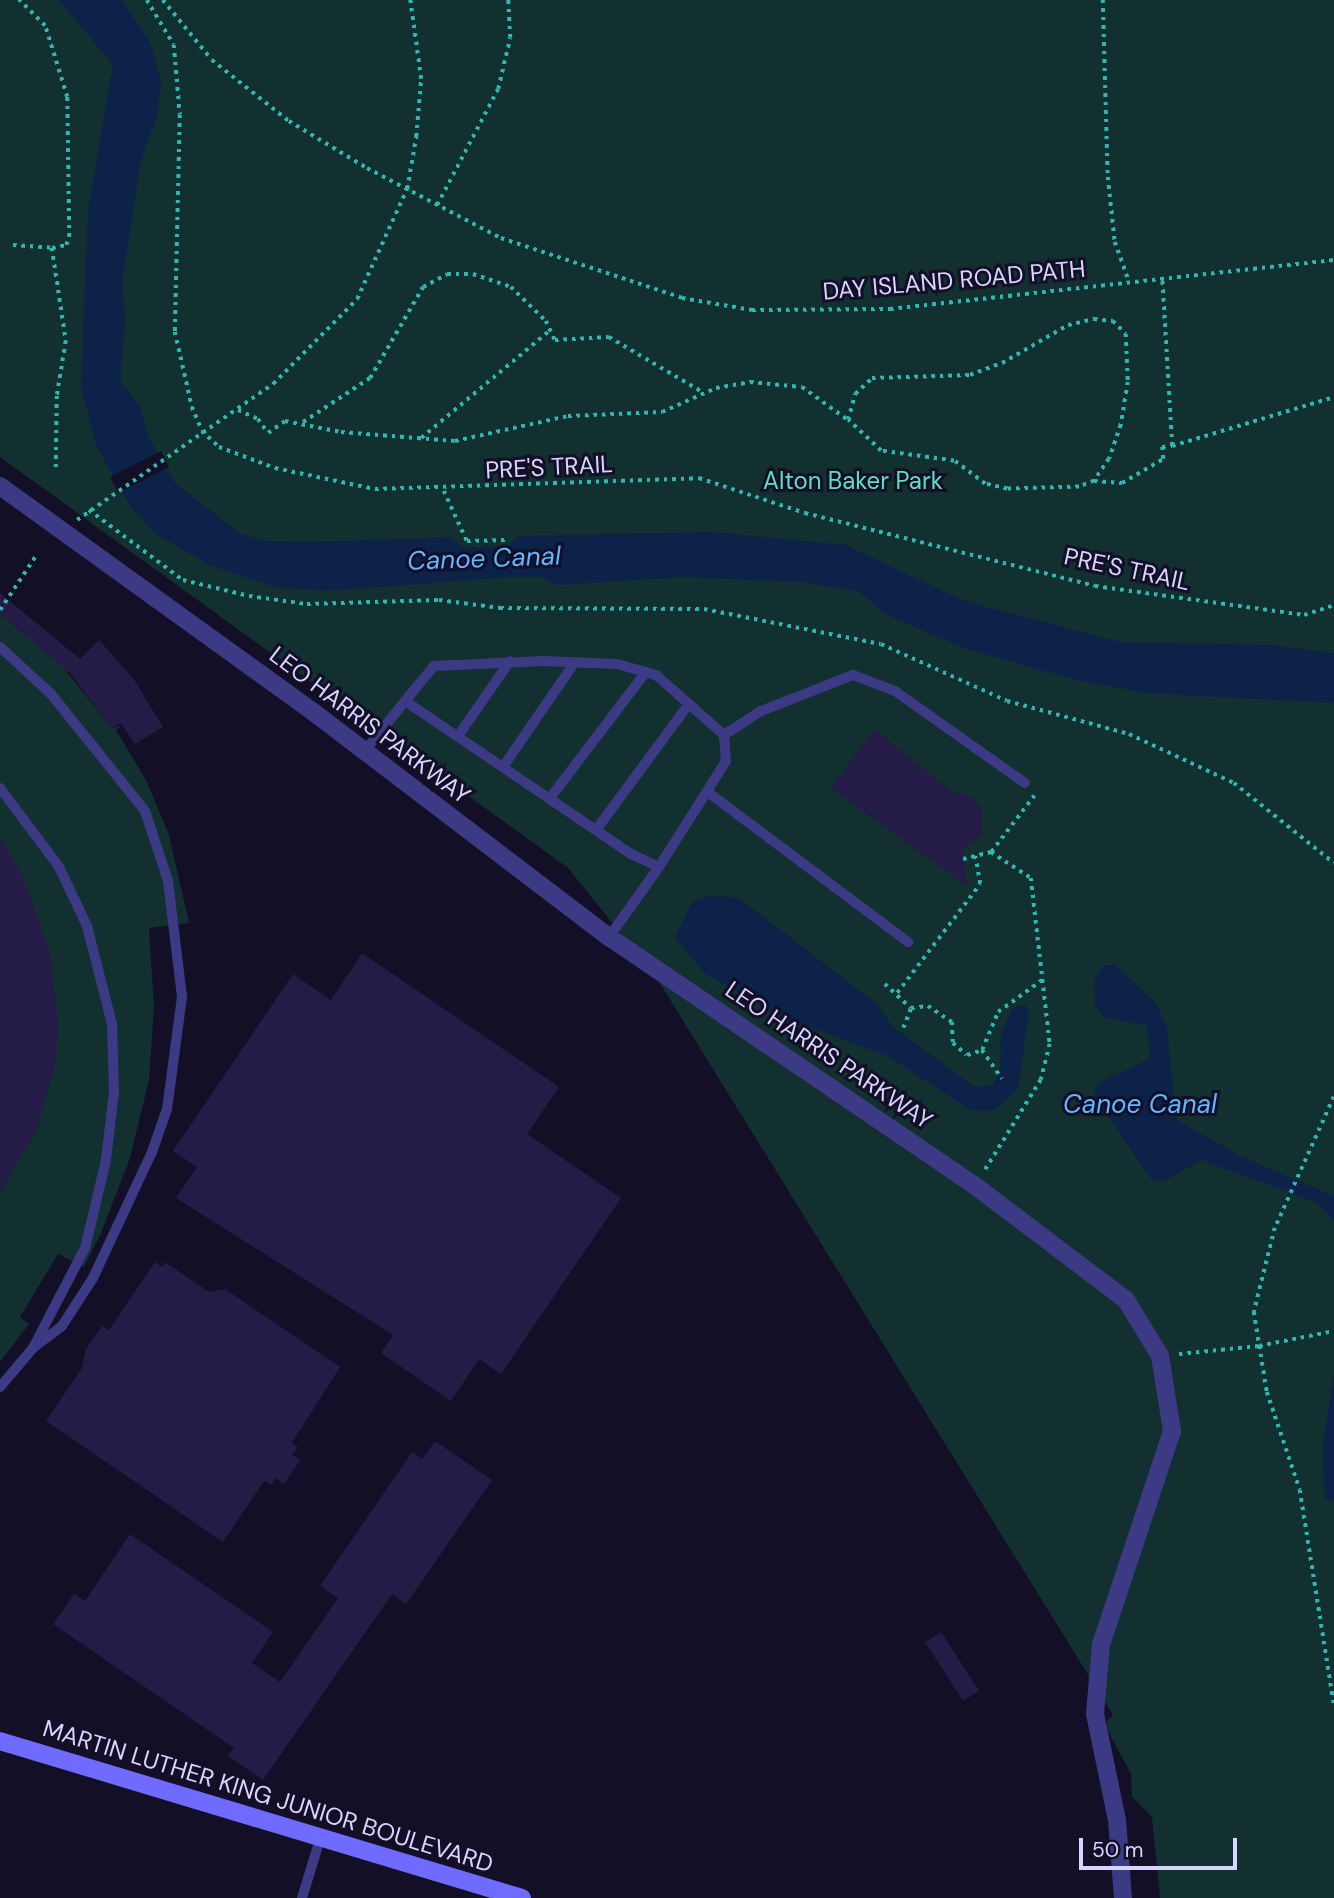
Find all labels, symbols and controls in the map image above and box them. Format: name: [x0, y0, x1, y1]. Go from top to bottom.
street label: DAY ISLAND ROAD PATH: [821, 254, 1087, 306]
street label: PRE'S TRAIL: [484, 449, 614, 485]
park label: Alton Baker Park: [763, 467, 943, 495]
water label: Canoe Canal: [407, 541, 561, 577]
street label: PRE'S TRAIL: [1062, 542, 1192, 596]
street label: LEO HARRIS PARKWAY: [264, 640, 476, 810]
street label: LEO HARRIS PARKWAY: [720, 975, 938, 1135]
water label: Canoe Canal: [1063, 1089, 1217, 1121]
street label: MARTIN LUTHER KING JUNIOR BOULEVARD: [39, 1714, 497, 1878]
scale bar: [1082, 1825, 1240, 1869]
text: 50 m: [1092, 1836, 1143, 1864]

